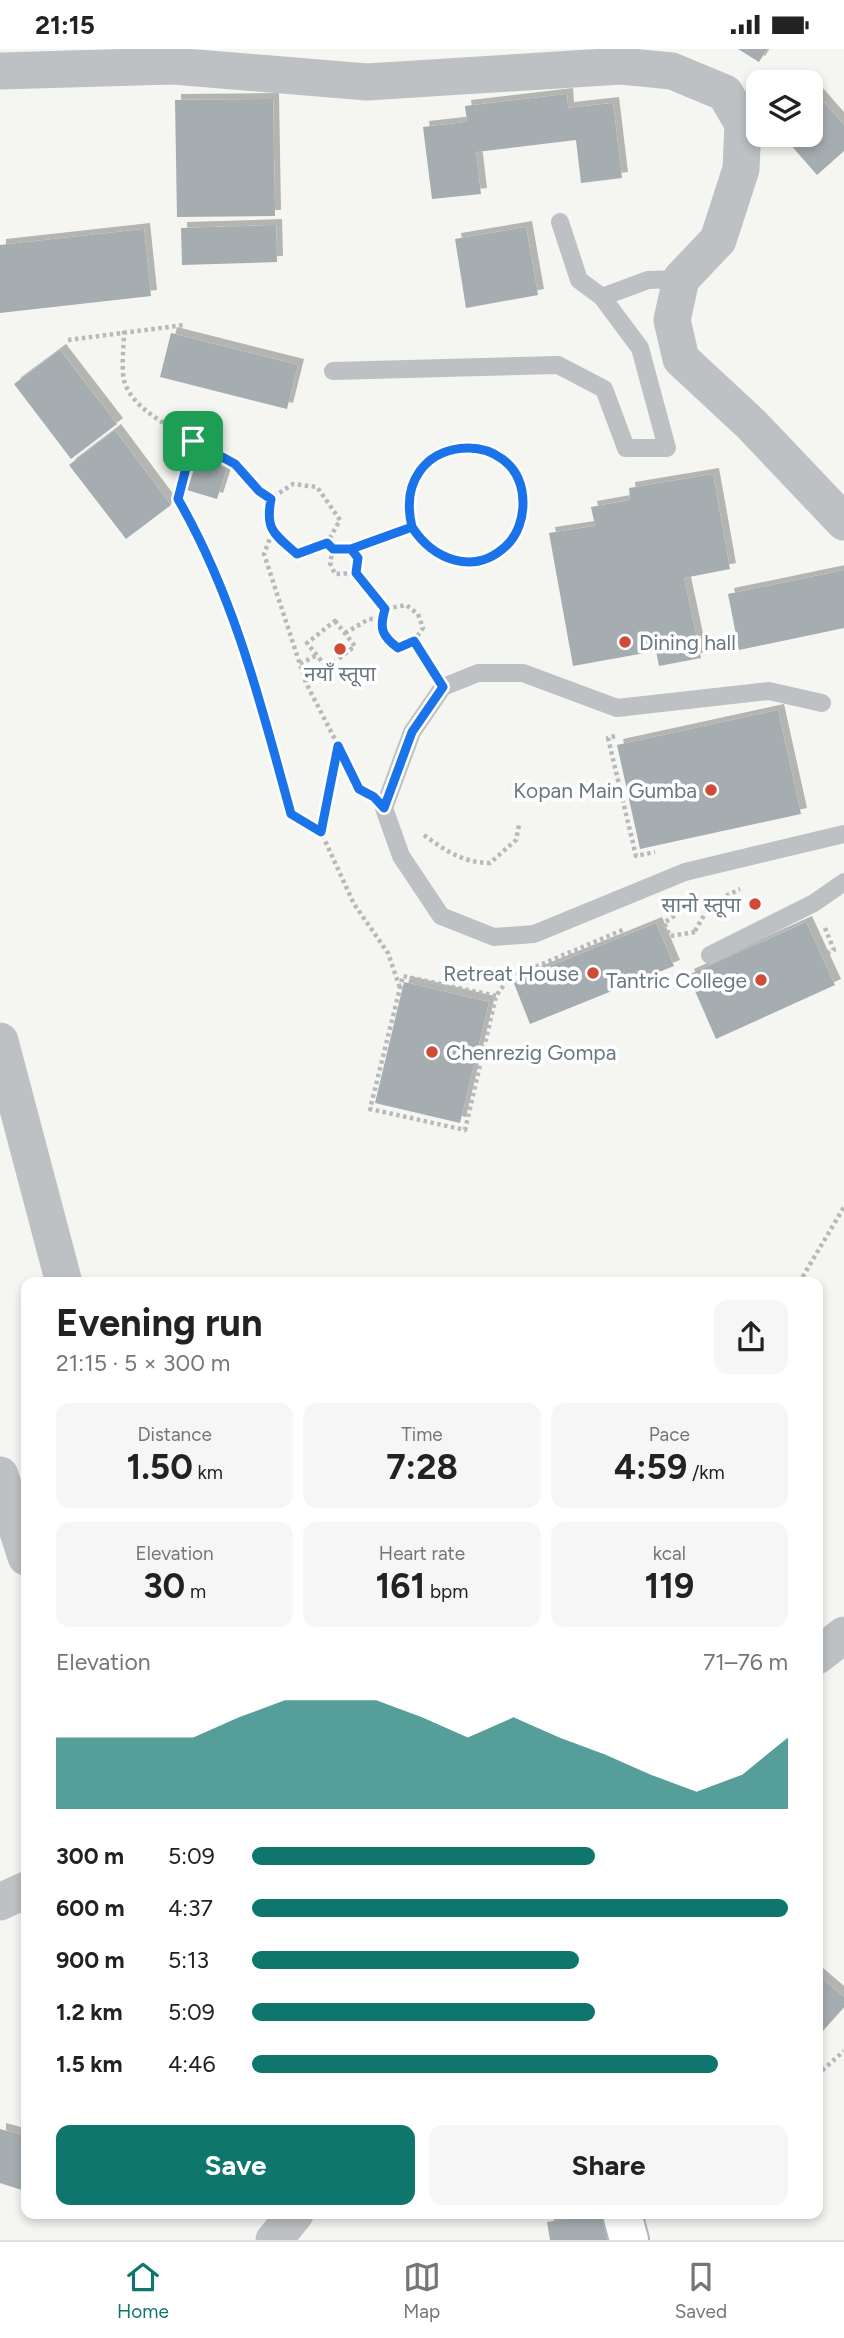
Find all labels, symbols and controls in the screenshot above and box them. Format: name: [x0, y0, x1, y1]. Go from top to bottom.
text: 21:15: [35, 9, 95, 41]
map controls: [746, 70, 823, 147]
button: layers: [746, 70, 823, 147]
pin: [163, 411, 223, 471]
icon: arrive: [174, 422, 212, 460]
place label: Dining hall: [639, 630, 736, 655]
marker: Dining hall: [617, 634, 633, 650]
marker: नयाँ स्तूपा: [332, 641, 348, 657]
place label: नयाँ स्तूपा: [304, 661, 377, 687]
place label: Kopan Main Gumba: [513, 778, 697, 803]
marker: Kopan Main Gumba: [703, 782, 719, 798]
place label: सानो स्तूपा: [662, 892, 742, 918]
marker: सानो स्तूपा: [747, 896, 763, 912]
place label: Retreat House: [443, 961, 579, 986]
marker: Retreat House: [585, 965, 601, 981]
place label: Tantric College: [606, 968, 747, 993]
marker: Tantric College: [753, 972, 769, 988]
place label: Chenrezig Gompa: [446, 1040, 616, 1065]
marker: Chenrezig Gompa: [424, 1044, 440, 1060]
text: Evening run: [56, 1300, 263, 1346]
button: share: [714, 1300, 788, 1374]
text: 21:15 · 5 × 300 m: [56, 1349, 230, 1377]
text: Distance: [137, 1423, 212, 1446]
text: Time: [401, 1423, 443, 1446]
text: Pace: [649, 1423, 690, 1446]
text: 1.50: [126, 1446, 193, 1488]
text: 7:28: [386, 1446, 458, 1488]
text: 4:59: [614, 1446, 687, 1488]
text: km: [193, 1461, 223, 1484]
text: /km: [687, 1461, 725, 1484]
text: Elevation: [136, 1542, 214, 1565]
text: Heart rate: [379, 1542, 465, 1565]
text: kcal: [653, 1542, 686, 1565]
text: 30: [143, 1565, 185, 1607]
text: 161: [375, 1565, 425, 1607]
text: 119: [644, 1565, 694, 1607]
text: m: [185, 1580, 206, 1603]
text: bpm: [425, 1580, 469, 1603]
text: Elevation: [56, 1648, 151, 1676]
text: 71–76 m: [703, 1648, 788, 1676]
text: 300 m: [56, 1842, 124, 1870]
text: 5:09: [168, 1842, 215, 1870]
text: 600 m: [56, 1894, 125, 1922]
text: 4:37: [168, 1894, 213, 1922]
text: 900 m: [56, 1946, 125, 1974]
text: 5:13: [168, 1946, 209, 1974]
text: 1.2 km: [56, 1998, 123, 2026]
text: 5:09: [168, 1998, 215, 2026]
text: 1.5 km: [56, 2050, 123, 2078]
text: 4:46: [168, 2050, 215, 2078]
button: Save: [56, 2125, 415, 2205]
button: Share: [429, 2125, 788, 2205]
tab: Home: [117, 2258, 169, 2323]
tab: Map: [403, 2258, 441, 2323]
tab: Saved: [675, 2258, 727, 2323]

